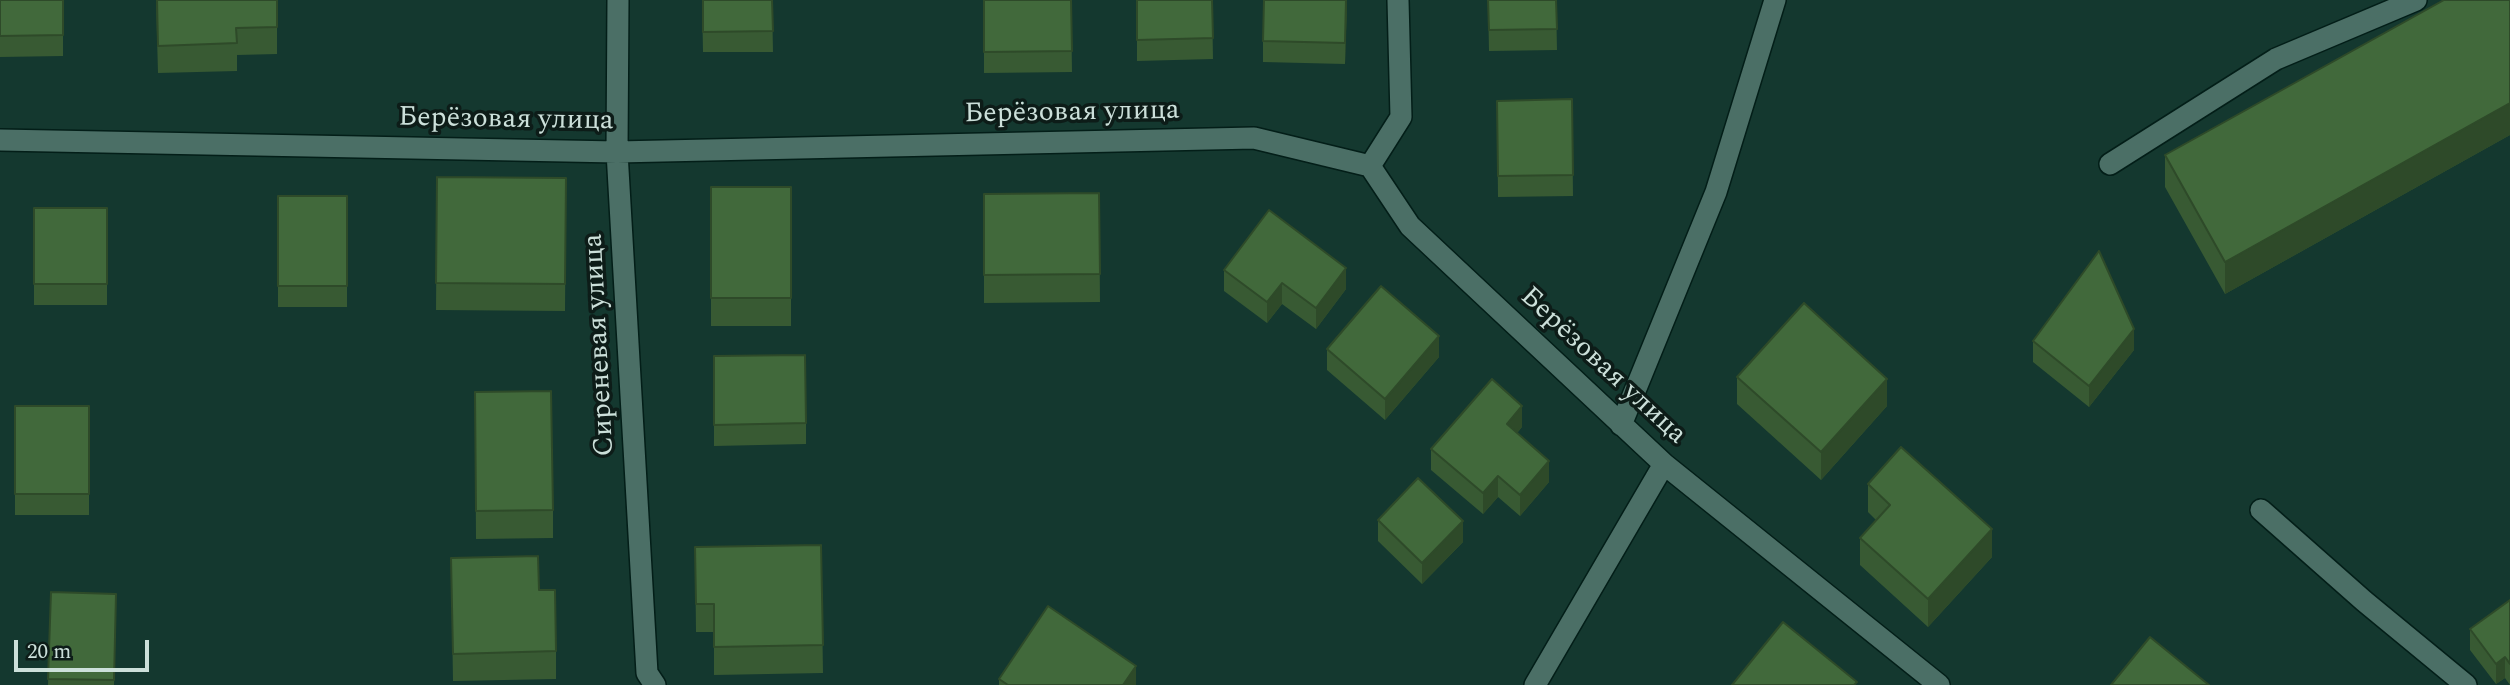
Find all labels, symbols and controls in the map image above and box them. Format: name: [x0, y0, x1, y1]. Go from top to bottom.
street label: Берёзовая улица: [964, 95, 1180, 133]
street label: Берёзовая улица: [398, 102, 614, 140]
street label: Сиреневая улица: [578, 233, 624, 457]
street label: Берёзовая улица: [1512, 281, 1692, 453]
scale bar: [18, 626, 152, 670]
text: 20 m: [27, 636, 71, 668]

